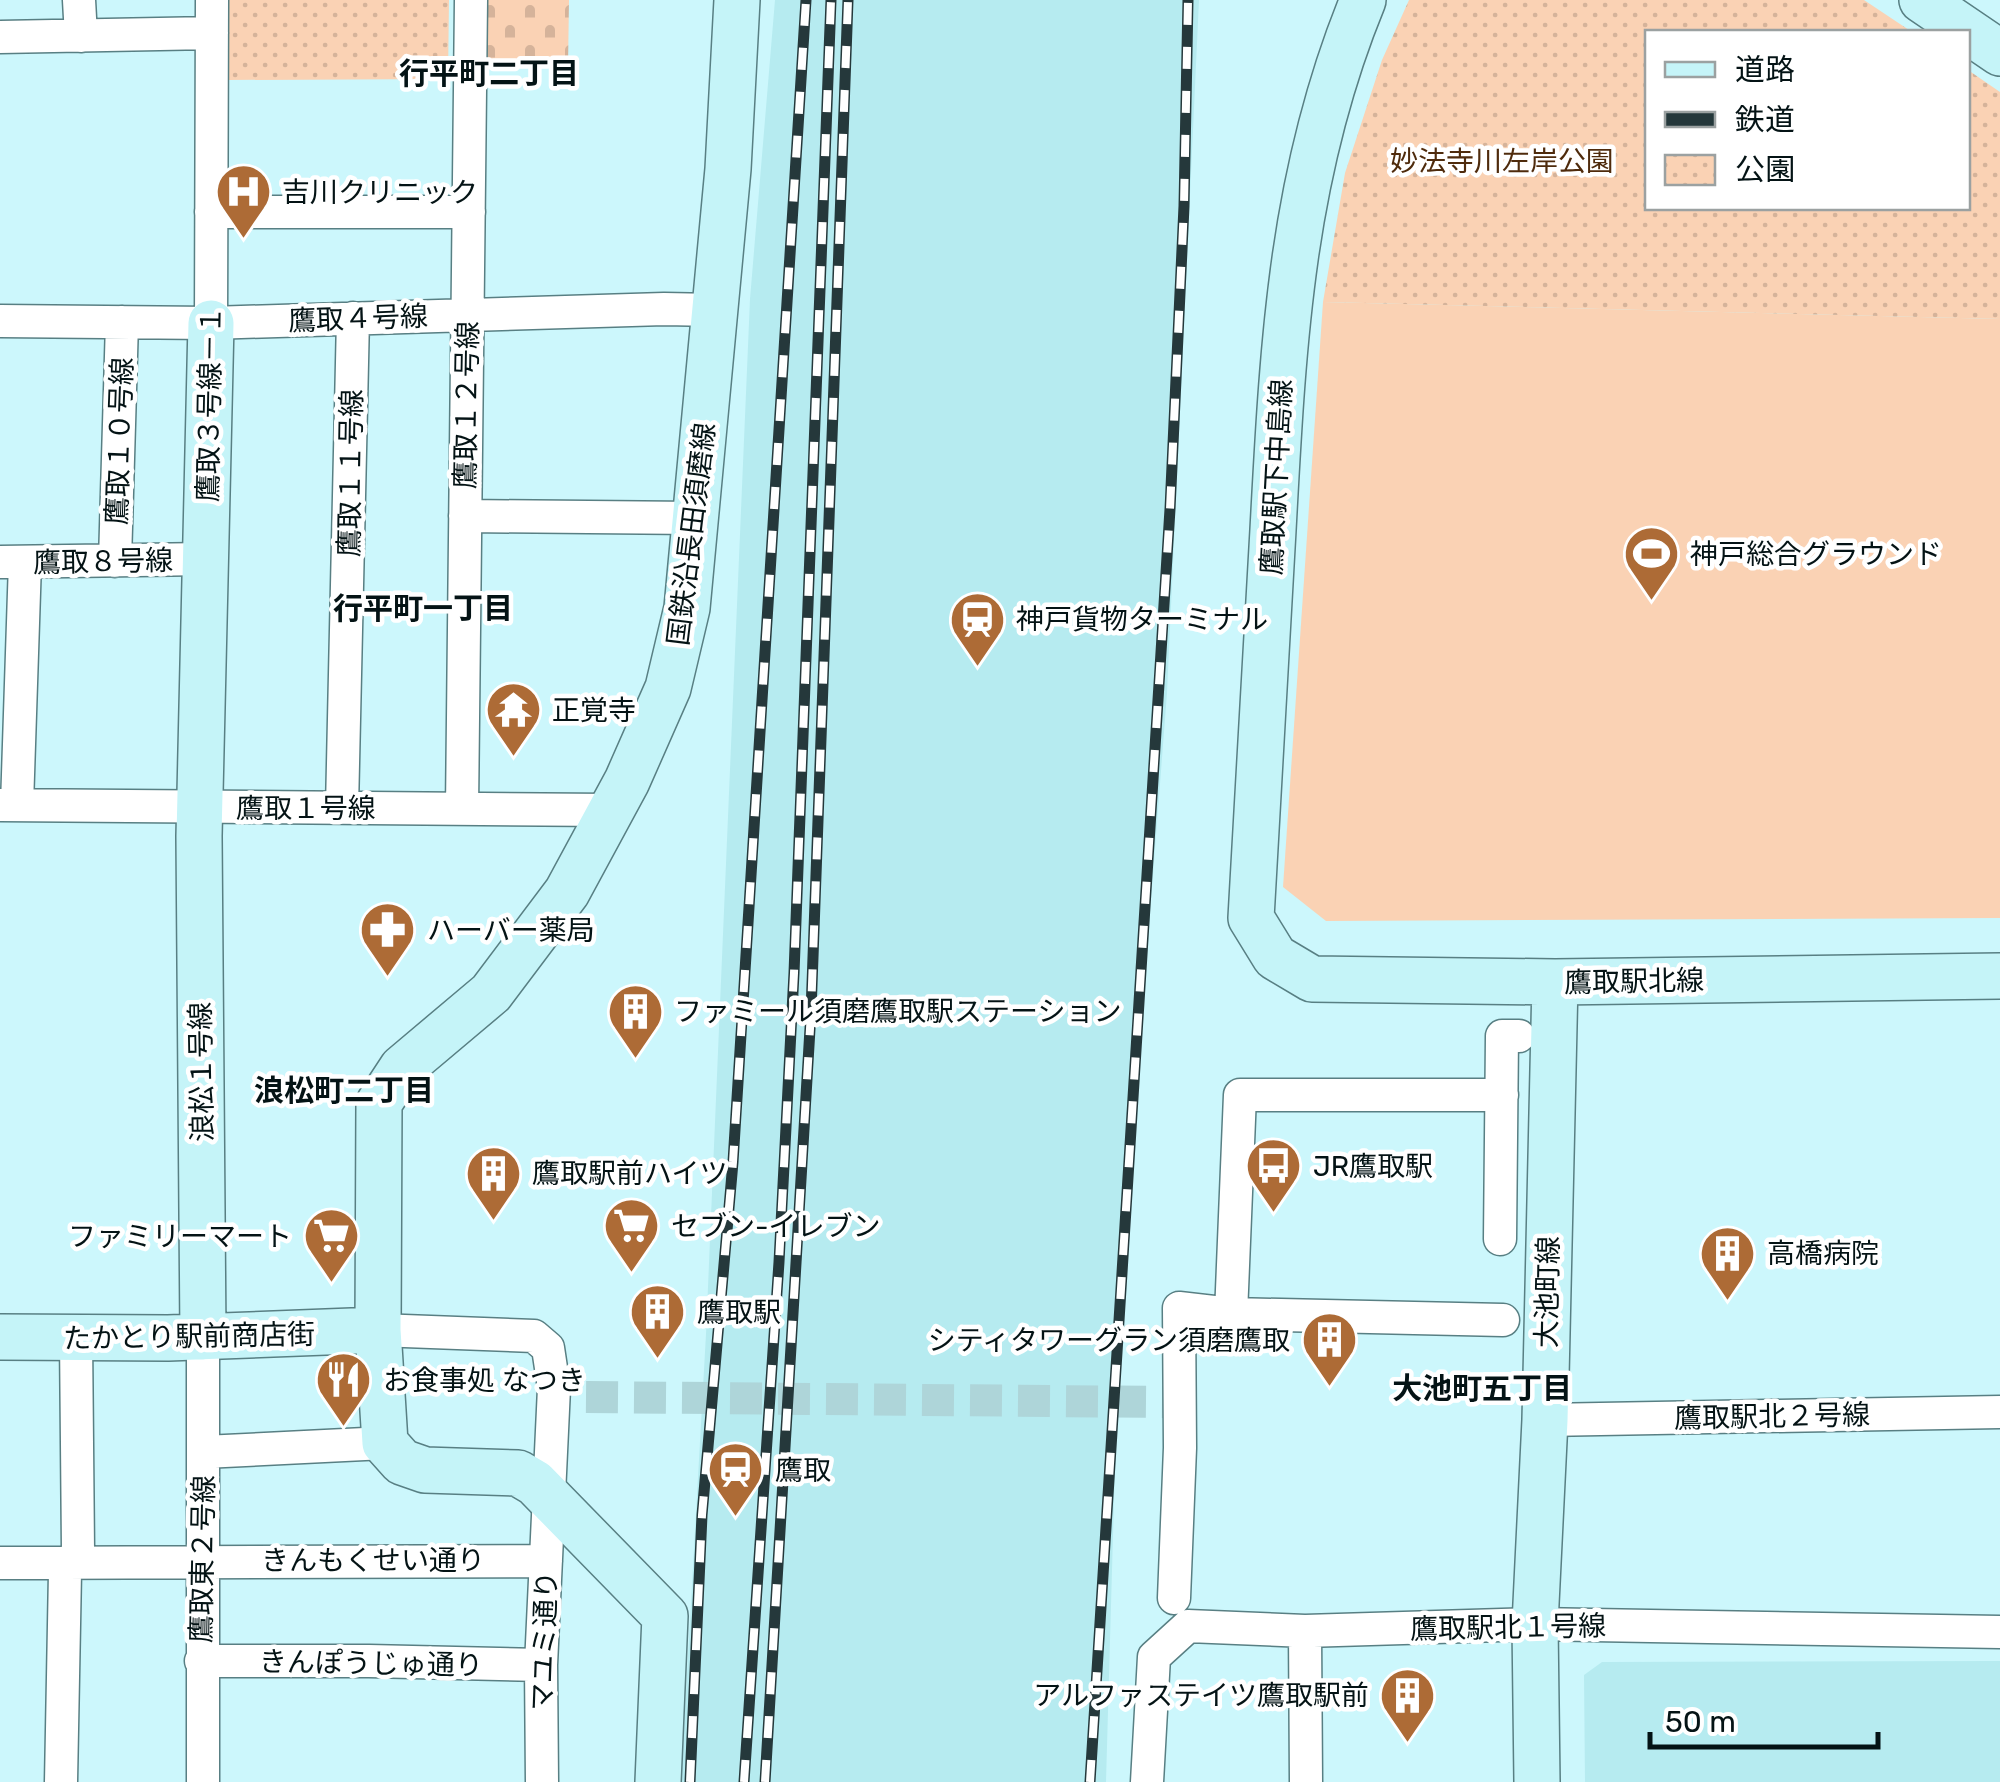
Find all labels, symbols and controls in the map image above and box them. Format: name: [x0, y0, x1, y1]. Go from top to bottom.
legend: [1645, 30, 1970, 210]
text: 道路: [1735, 52, 1795, 88]
district label: 行平町二丁目: [399, 56, 579, 92]
text: 鉄道: [1735, 102, 1795, 138]
park label: 妙法寺川左岸公園: [1390, 145, 1614, 178]
text: 公園: [1735, 152, 1795, 188]
hospital icon: 吉川クリニック: [213, 162, 273, 241]
place label: 吉川クリニック: [282, 176, 478, 209]
street label: 鷹取４号線: [287, 300, 429, 337]
street label: 鷹取３号線－１: [191, 306, 228, 502]
street label: 鷹取１２号線: [449, 321, 484, 489]
street label: 鷹取１０号線: [100, 356, 139, 526]
street label: 鷹取駅下中島線: [1255, 378, 1298, 576]
street label: 鷹取１１号線: [333, 389, 368, 557]
street label: 国鉄沿長田須磨線: [661, 421, 722, 647]
sports icon: 神戸総合グラウンド: [1621, 524, 1681, 603]
place label: 神戸総合グラウンド: [1690, 538, 1942, 571]
street label: 鷹取８号線: [33, 544, 173, 579]
station icon: 神戸貨物ターミナル: [947, 589, 1007, 668]
district label: 行平町一丁目: [333, 591, 513, 627]
place label: 神戸貨物ターミナル: [1016, 603, 1268, 636]
temple icon: 正覚寺: [483, 680, 543, 759]
place label: 正覚寺: [552, 694, 636, 727]
street label: 鷹取１号線: [236, 792, 376, 825]
pharmacy icon: ハーバー薬局: [358, 900, 418, 979]
place label: ハーバー薬局: [427, 914, 595, 947]
street label: 鷹取駅北線: [1564, 964, 1704, 999]
building icon: ファミール須磨鷹取駅ステーション: [605, 981, 665, 1060]
place label: ファミール須磨鷹取駅ステーション: [674, 995, 1121, 1028]
street label: 浪松１号線: [184, 1002, 219, 1142]
district label: 浪松町二丁目: [254, 1073, 434, 1109]
bus stop icon: JR鷹取駅: [1244, 1136, 1304, 1215]
building icon: 鷹取駅前ハイツ: [463, 1143, 523, 1222]
place label: JR鷹取駅: [1313, 1150, 1433, 1183]
place label: 鷹取駅前ハイツ: [532, 1157, 727, 1190]
supermarket icon: セブン-イレブン: [602, 1196, 662, 1275]
supermarket icon: ファミリーマート: [301, 1206, 361, 1285]
place label: セブン-イレブン: [671, 1210, 881, 1243]
place label: ファミリーマート: [68, 1220, 292, 1253]
building icon: 高橋病院: [1698, 1223, 1758, 1302]
street label: 大池町線: [1530, 1236, 1565, 1348]
place label: 高橋病院: [1767, 1237, 1879, 1270]
building icon: 鷹取駅: [628, 1282, 688, 1361]
place label: 鷹取駅: [697, 1296, 781, 1329]
building icon: シティタワーグラン須磨鷹取: [1299, 1310, 1359, 1389]
street label: たかとり駅前商店街: [63, 1318, 315, 1355]
place label: シティタワーグラン須磨鷹取: [928, 1324, 1290, 1357]
restaurant icon: お食事処 なつき: [314, 1350, 374, 1429]
place label: お食事処 なつき: [383, 1364, 586, 1397]
district label: 大池町五丁目: [1392, 1371, 1572, 1407]
street label: 鷹取駅北２号線: [1674, 1398, 1870, 1435]
station icon: 鷹取: [706, 1440, 766, 1519]
place label: 鷹取: [775, 1454, 831, 1487]
street label: 鷹取東２号線: [185, 1475, 220, 1643]
street label: きんもくせい通り: [261, 1544, 485, 1577]
street label: マユミ通り: [526, 1570, 563, 1712]
street label: 鷹取駅北１号線: [1410, 1609, 1606, 1646]
street label: きんぽうじゅ通り: [259, 1645, 483, 1682]
building icon: アルファステイツ鷹取駅前: [1378, 1665, 1438, 1744]
place label: アルファステイツ鷹取駅前: [1033, 1679, 1369, 1712]
scale bar: [1650, 1687, 1878, 1749]
text: 50 m: [1665, 1704, 1736, 1740]

